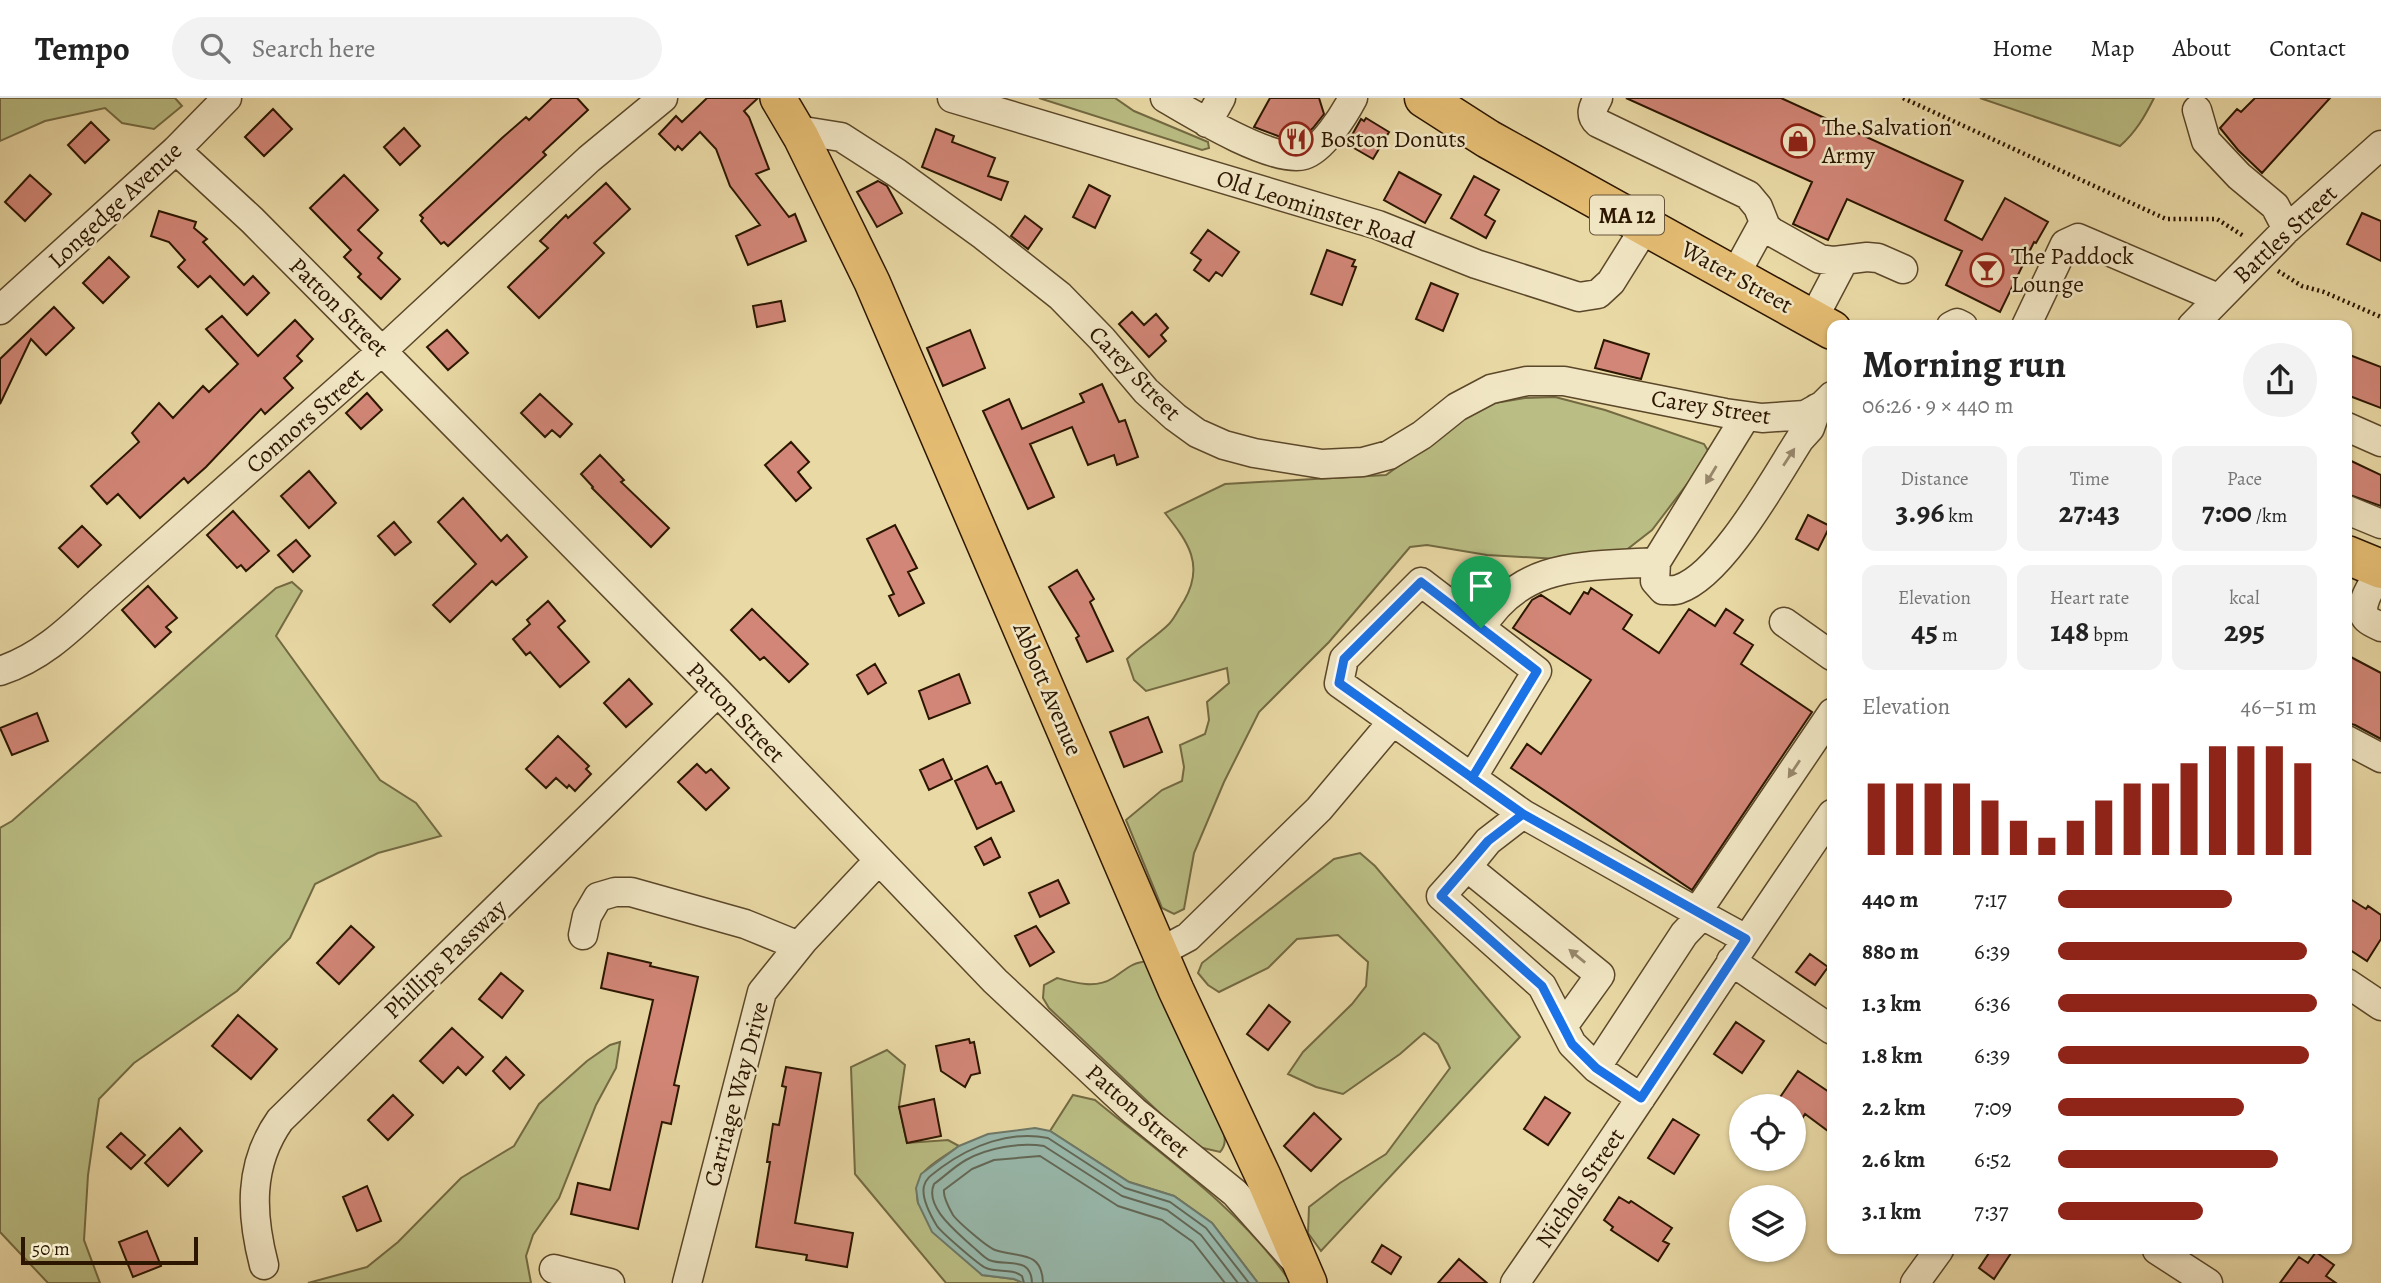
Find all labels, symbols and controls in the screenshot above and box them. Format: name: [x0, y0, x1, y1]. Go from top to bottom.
search box: [172, 17, 662, 80]
text: Tempo: [35, 26, 130, 71]
icon: search: [196, 29, 234, 67]
text: Search here: [252, 31, 375, 66]
text: Home: [1992, 32, 2053, 64]
text: Map: [2091, 32, 2135, 64]
text: About: [2173, 32, 2231, 64]
text: Contact: [2269, 32, 2346, 64]
place label: The Salvation Army: [1821, 111, 1952, 171]
restaurant icon: Boston Donuts: [1277, 120, 1315, 158]
shop icon: The Salvation Army: [1779, 122, 1817, 160]
place label: Boston Donuts: [1320, 123, 1466, 155]
street label: Longedge Avenue: [41, 135, 189, 275]
street label: Old Leominster Road: [1213, 162, 1420, 256]
street label: Battles Street: [2226, 177, 2344, 291]
road number: MA 12: [1590, 196, 1664, 234]
street label: Water Street: [1674, 233, 1799, 321]
place label: The Paddock Lounge: [2011, 240, 2134, 300]
street label: Patton Street: [282, 250, 396, 364]
bar icon: The Paddock Lounge: [1968, 251, 2006, 289]
street label: Carey Street: [1082, 319, 1188, 427]
text: Morning run: [1862, 338, 2066, 390]
button: share: [2243, 343, 2317, 417]
street label: Connors Street: [239, 360, 371, 480]
street label: Carey Street: [1649, 382, 1773, 432]
text: 06:26 · 9 × 440 m: [1862, 390, 2014, 421]
one-way arrow: [1783, 447, 1796, 466]
one-way arrow: [1704, 465, 1717, 484]
text: Distance: [1900, 466, 1969, 492]
text: Time: [2070, 466, 2109, 492]
text: Pace: [2227, 466, 2262, 492]
text: 3.96: [1895, 492, 1945, 532]
text: 27:43: [2059, 492, 2120, 532]
text: 7:00: [2202, 492, 2252, 532]
text: km: [1945, 503, 1974, 529]
text: /km: [2252, 503, 2287, 529]
pin: [1451, 556, 1511, 628]
icon: arrive: [1462, 567, 1500, 605]
text: Elevation: [1898, 585, 1971, 611]
text: Heart rate: [2050, 585, 2129, 611]
text: kcal: [2229, 585, 2260, 611]
text: 45: [1911, 611, 1938, 651]
text: 148: [2050, 611, 2089, 651]
text: 295: [2224, 611, 2265, 651]
street label: Abbott Avenue: [1005, 617, 1090, 761]
text: m: [1938, 622, 1958, 648]
text: bpm: [2089, 622, 2129, 648]
street label: Patton Street: [680, 655, 792, 769]
text: Elevation: [1862, 691, 1950, 722]
text: 46–51 m: [2241, 691, 2317, 722]
one-way arrow: [1788, 760, 1801, 779]
text: 440 m: [1862, 884, 1918, 915]
text: 7:17: [1974, 884, 2007, 915]
street label: Phillips Passway: [376, 892, 514, 1026]
text: 880 m: [1862, 936, 1919, 967]
text: 6:39: [1974, 936, 2010, 967]
one-way arrow: [1568, 948, 1586, 963]
text: 1.3 km: [1862, 988, 1922, 1019]
text: 6:36: [1974, 988, 2010, 1019]
street label: Carriage Way Drive: [696, 998, 776, 1190]
text: 1.8 km: [1862, 1040, 1923, 1071]
text: 6:39: [1974, 1040, 2010, 1071]
street label: Patton Street: [1079, 1057, 1197, 1165]
text: 2.2 km: [1862, 1092, 1926, 1123]
text: 7:09: [1974, 1092, 2012, 1123]
map controls: [1729, 1094, 1806, 1262]
button: locate: [1729, 1094, 1806, 1171]
street label: Nichols Street: [1528, 1122, 1632, 1254]
text: 2.6 km: [1862, 1144, 1925, 1175]
text: 6:52: [1974, 1144, 2011, 1175]
button: layers: [1729, 1185, 1806, 1262]
text: 3.1 km: [1862, 1196, 1922, 1227]
text: 7:37: [1974, 1196, 2008, 1227]
scale bar: [21, 1234, 198, 1266]
text: 50 m: [32, 1236, 70, 1262]

